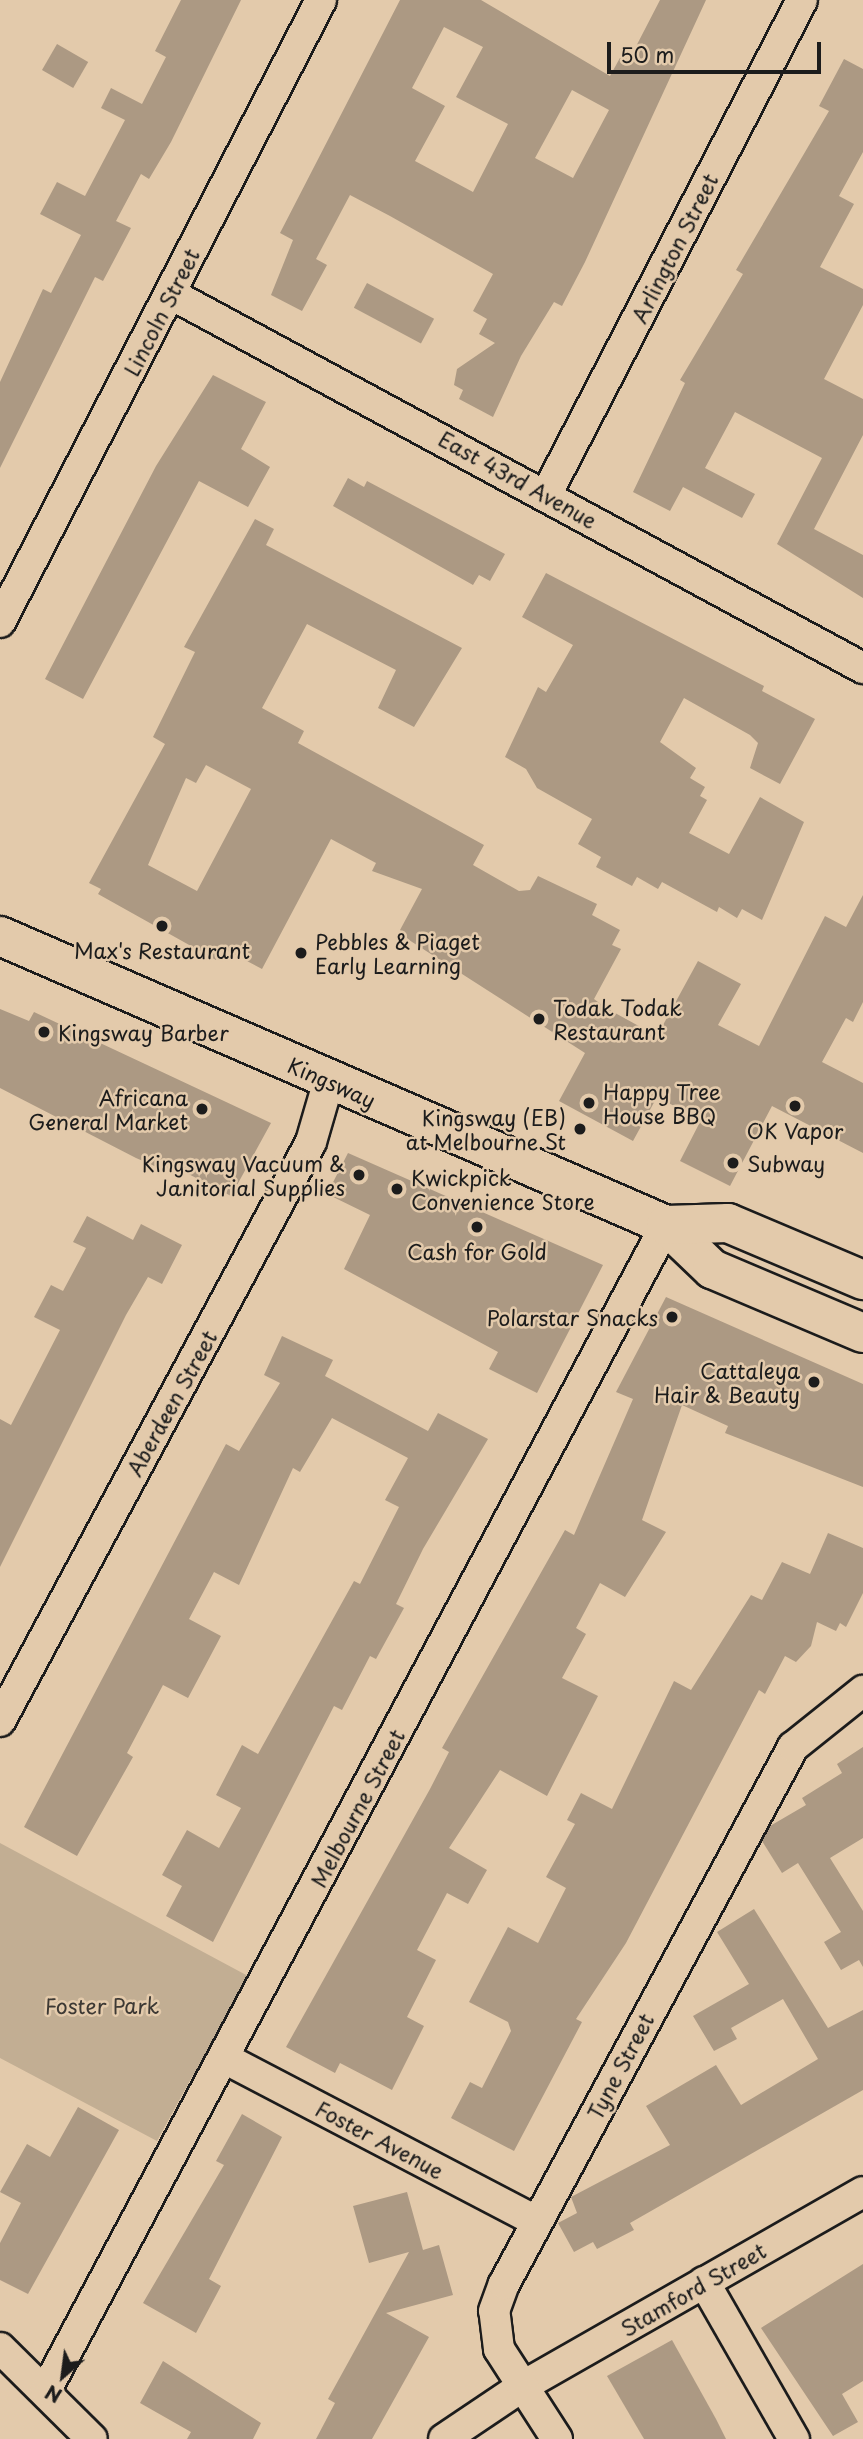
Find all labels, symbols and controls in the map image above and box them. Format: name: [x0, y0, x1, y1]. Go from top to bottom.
scale bar: [611, 28, 824, 72]
text: 50 m: [620, 38, 674, 70]
street label: Arlington Street: [626, 169, 722, 327]
street label: Lincoln Street: [118, 244, 204, 380]
street label: East 43rd Avenue: [434, 425, 602, 533]
marker: Max's Restaurant: [154, 918, 170, 934]
place label: Pebbles & Piaget Early Learning: [315, 928, 482, 978]
place label: Max's Restaurant: [73, 937, 251, 963]
marker: Pebbles & Piaget Early Learning: [293, 945, 309, 961]
place label: Todak Todak Restaurant: [553, 994, 681, 1044]
marker: Todak Todak Restaurant: [531, 1011, 547, 1027]
place label: Kingsway Barber: [58, 1019, 228, 1045]
marker: Kingsway Barber: [36, 1024, 52, 1040]
street label: Kingsway: [284, 1052, 380, 1112]
place label: Happy Tree House BBQ: [603, 1078, 721, 1128]
place label: Africana General Market: [27, 1084, 188, 1134]
marker: Happy Tree House BBQ: [581, 1095, 597, 1111]
marker: OK Vapor: [787, 1098, 803, 1114]
marker: Africana General Market: [194, 1101, 210, 1117]
place label: Kingsway (EB) at Melbourne St: [403, 1104, 566, 1154]
place label: OK Vapor: [746, 1117, 844, 1143]
marker: Kingsway (EB) at Melbourne St: [572, 1121, 588, 1137]
place label: Kingsway Vacuum & Janitorial Supplies: [142, 1150, 345, 1200]
place label: Subway: [747, 1150, 825, 1176]
marker: Subway: [725, 1155, 741, 1171]
place label: Kwickpick Convenience Store: [411, 1164, 596, 1214]
marker: Kingsway Vacuum & Janitorial Supplies: [351, 1167, 367, 1183]
marker: Kwickpick Convenience Store: [389, 1181, 405, 1197]
marker: Cash for Gold: [469, 1219, 485, 1235]
place label: Cash for Gold: [407, 1238, 547, 1264]
place label: Polarstar Snacks: [486, 1304, 658, 1330]
marker: Polarstar Snacks: [664, 1309, 680, 1325]
street label: Aberdeen Street: [120, 1325, 222, 1481]
place label: Cattaleya Hair & Beauty: [653, 1357, 800, 1407]
marker: Cattaleya Hair & Beauty: [806, 1374, 822, 1390]
street label: Melbourne Street: [304, 1724, 410, 1892]
park label: Foster Park: [44, 1992, 160, 2018]
street label: Tyne Street: [581, 2008, 659, 2124]
street label: Foster Avenue: [312, 2095, 448, 2183]
street label: Stamford Street: [616, 2237, 770, 2341]
north arrow: [28, 2341, 98, 2411]
text: N: [40, 2379, 66, 2410]

